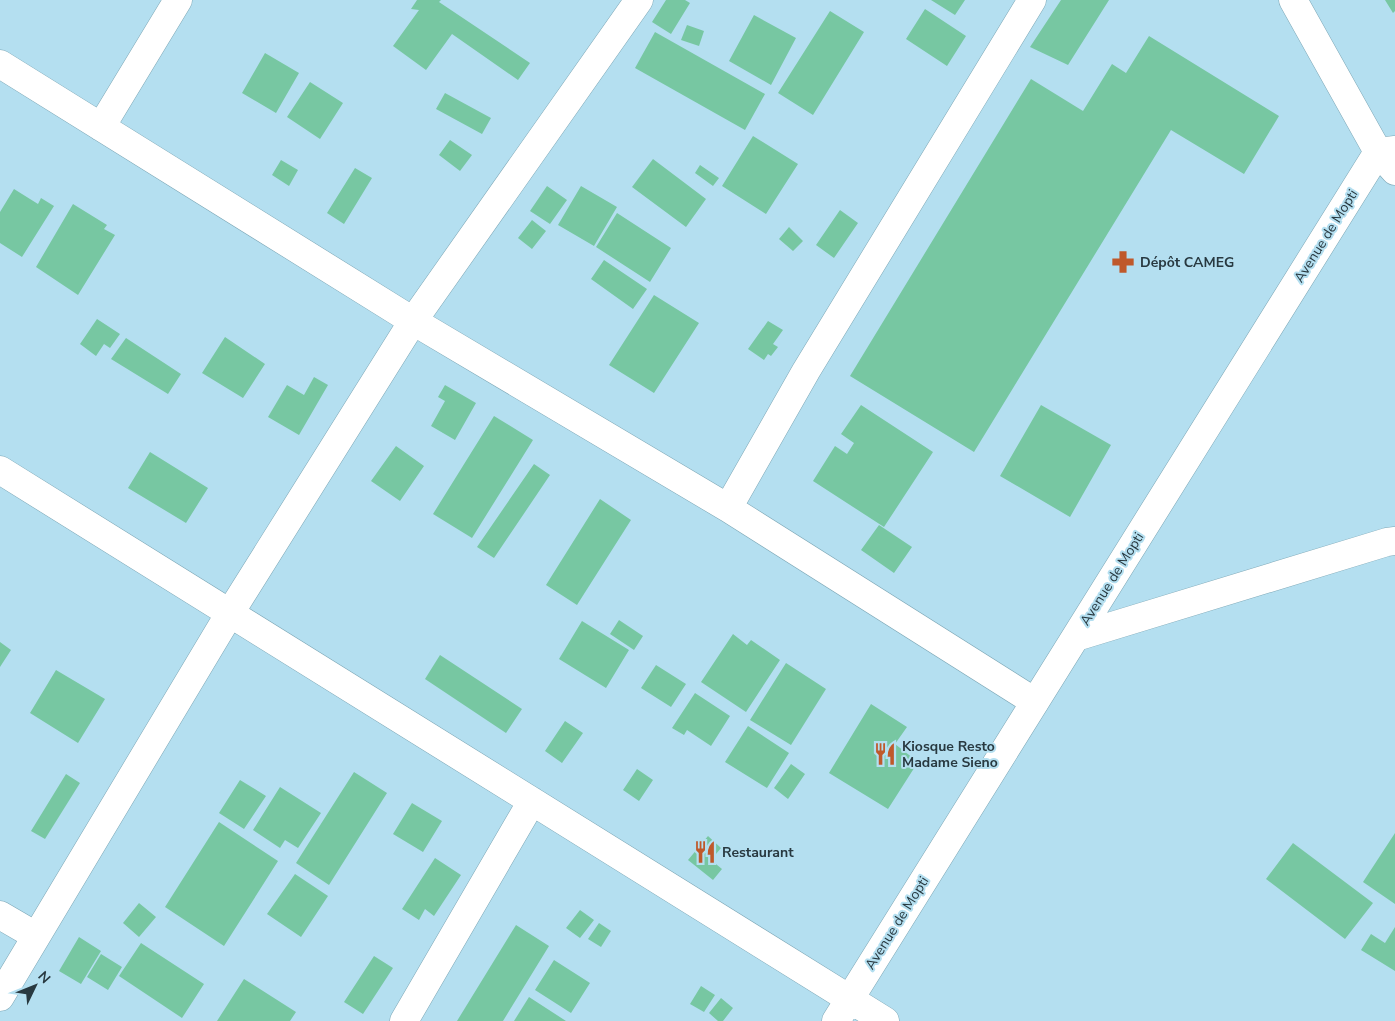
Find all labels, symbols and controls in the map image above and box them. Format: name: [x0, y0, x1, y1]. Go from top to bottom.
street label: Avenue de Mopti: [1290, 186, 1362, 286]
pharmacy icon: Dépôt CAMEG: [1110, 249, 1136, 275]
place label: Dépôt CAMEG: [1140, 253, 1234, 272]
street label: Avenue de Mopti: [1076, 529, 1148, 629]
place label: Kiosque Resto Madame Sieno: [902, 737, 998, 772]
restaurant icon: Kiosque Resto Madame Sieno: [872, 741, 898, 767]
restaurant icon: Restaurant: [692, 839, 718, 865]
place label: Restaurant: [722, 843, 794, 862]
street label: Avenue de Mopti: [861, 873, 933, 973]
north arrow: [10, 961, 60, 1011]
text: N: [34, 967, 55, 988]

